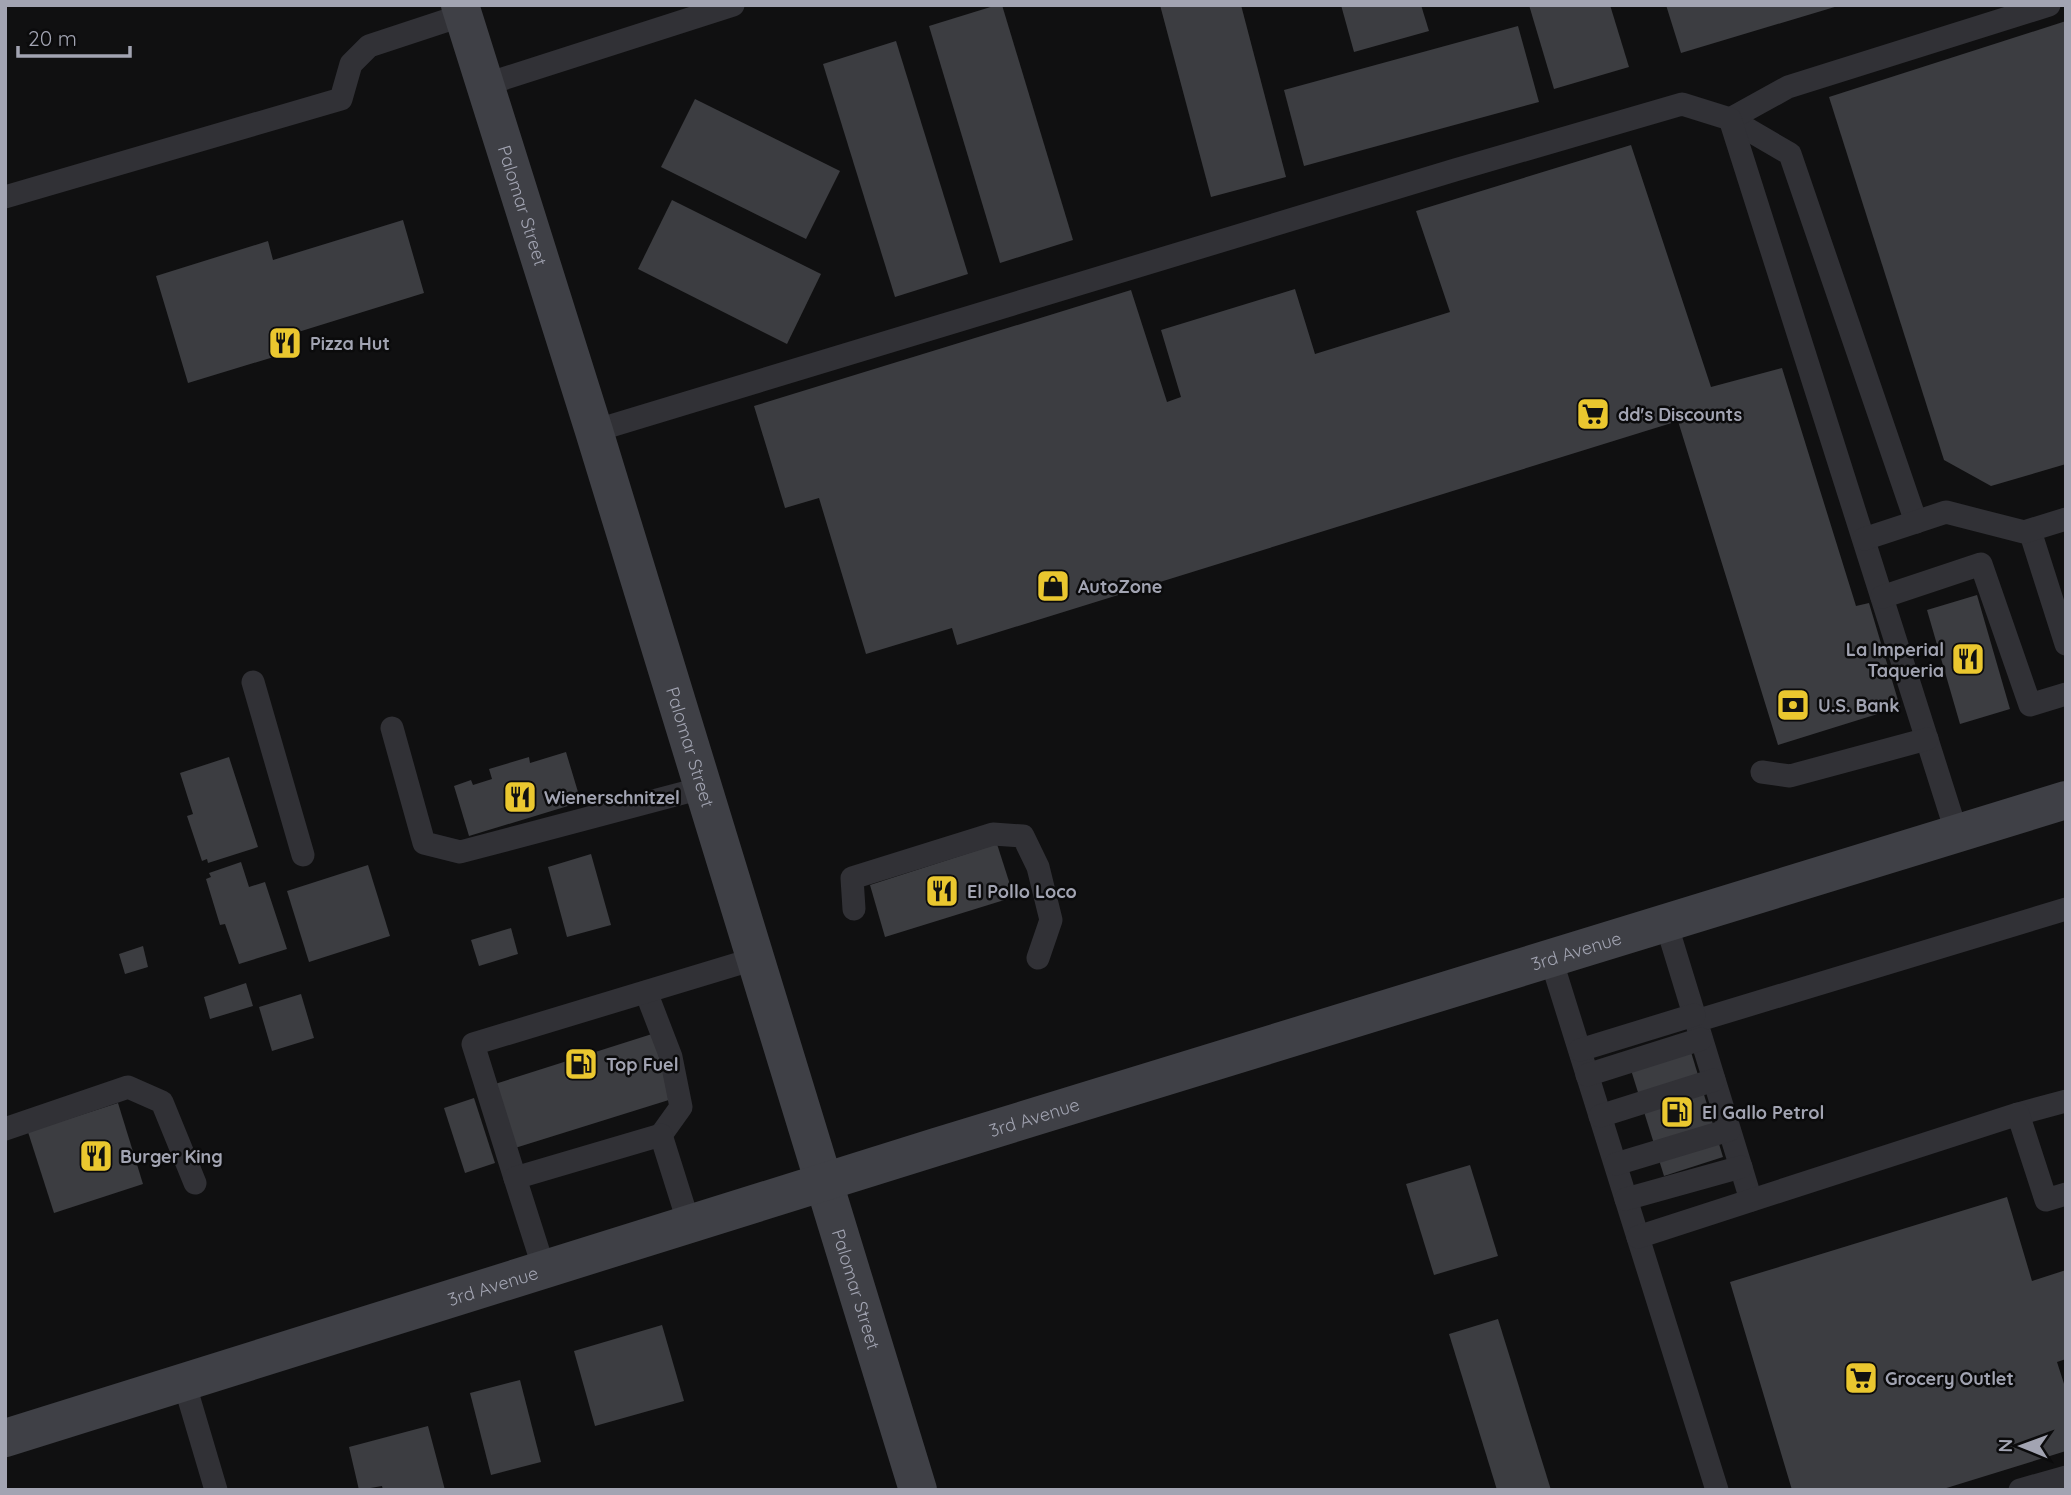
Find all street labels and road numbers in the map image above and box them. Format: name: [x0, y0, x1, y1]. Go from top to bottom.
street label: Palomar Street: [493, 142, 553, 268]
street label: Palomar Street: [661, 684, 720, 810]
street label: 3rd Avenue: [1528, 926, 1624, 975]
street label: 3rd Avenue: [986, 1092, 1082, 1142]
street label: Palomar Street: [827, 1226, 886, 1352]
street label: 3rd Avenue: [445, 1261, 541, 1310]

